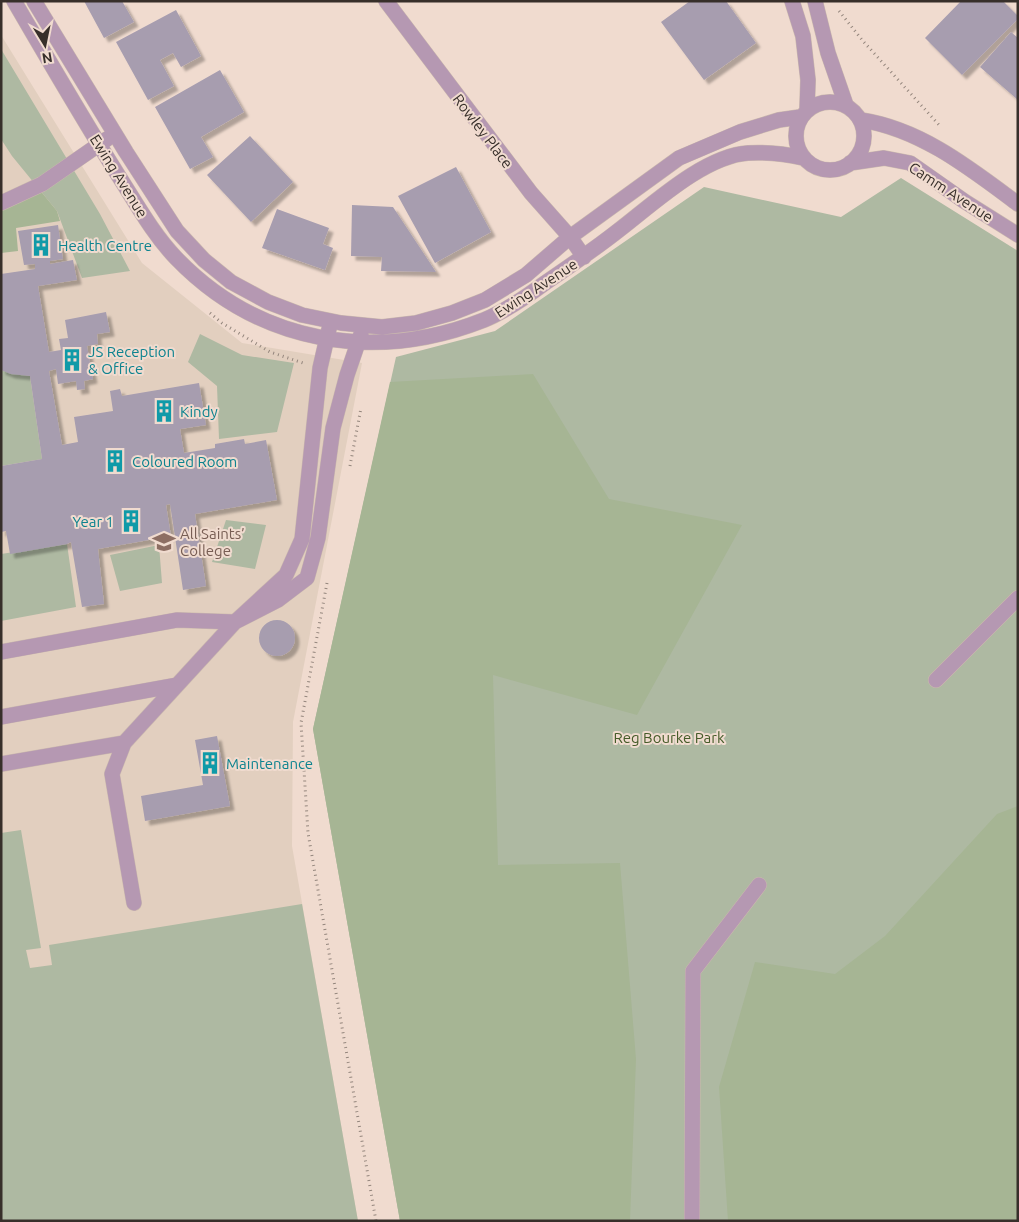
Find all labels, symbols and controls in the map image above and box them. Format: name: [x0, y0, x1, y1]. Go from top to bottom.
north arrow: [20, 20, 70, 70]
text: N: [41, 49, 54, 67]
street label: Rowley Place: [450, 91, 516, 171]
street label: Ewing Avenue: [87, 131, 151, 221]
street label: Camm Avenue: [906, 159, 996, 225]
building icon: Health Centre: [28, 232, 54, 258]
place label: Health Centre: [58, 237, 152, 254]
street label: Ewing Avenue: [492, 255, 580, 321]
place label: JS Reception & Office: [88, 343, 175, 377]
building icon: JS Reception & Office: [59, 347, 85, 373]
building icon: Kindy: [151, 398, 177, 424]
place label: Kindy: [180, 403, 218, 420]
building icon: Coloured Room: [102, 448, 128, 474]
place label: Coloured Room: [132, 453, 237, 470]
building icon: Year 1: [118, 508, 144, 534]
place label: Year 1: [72, 513, 114, 530]
place label: All Saints’ College: [180, 525, 245, 559]
school or university icon: All Saints’ College: [151, 529, 177, 555]
park label: Reg Bourke Park: [613, 729, 725, 746]
building icon: Maintenance: [197, 750, 223, 776]
place label: Maintenance: [226, 755, 313, 772]

